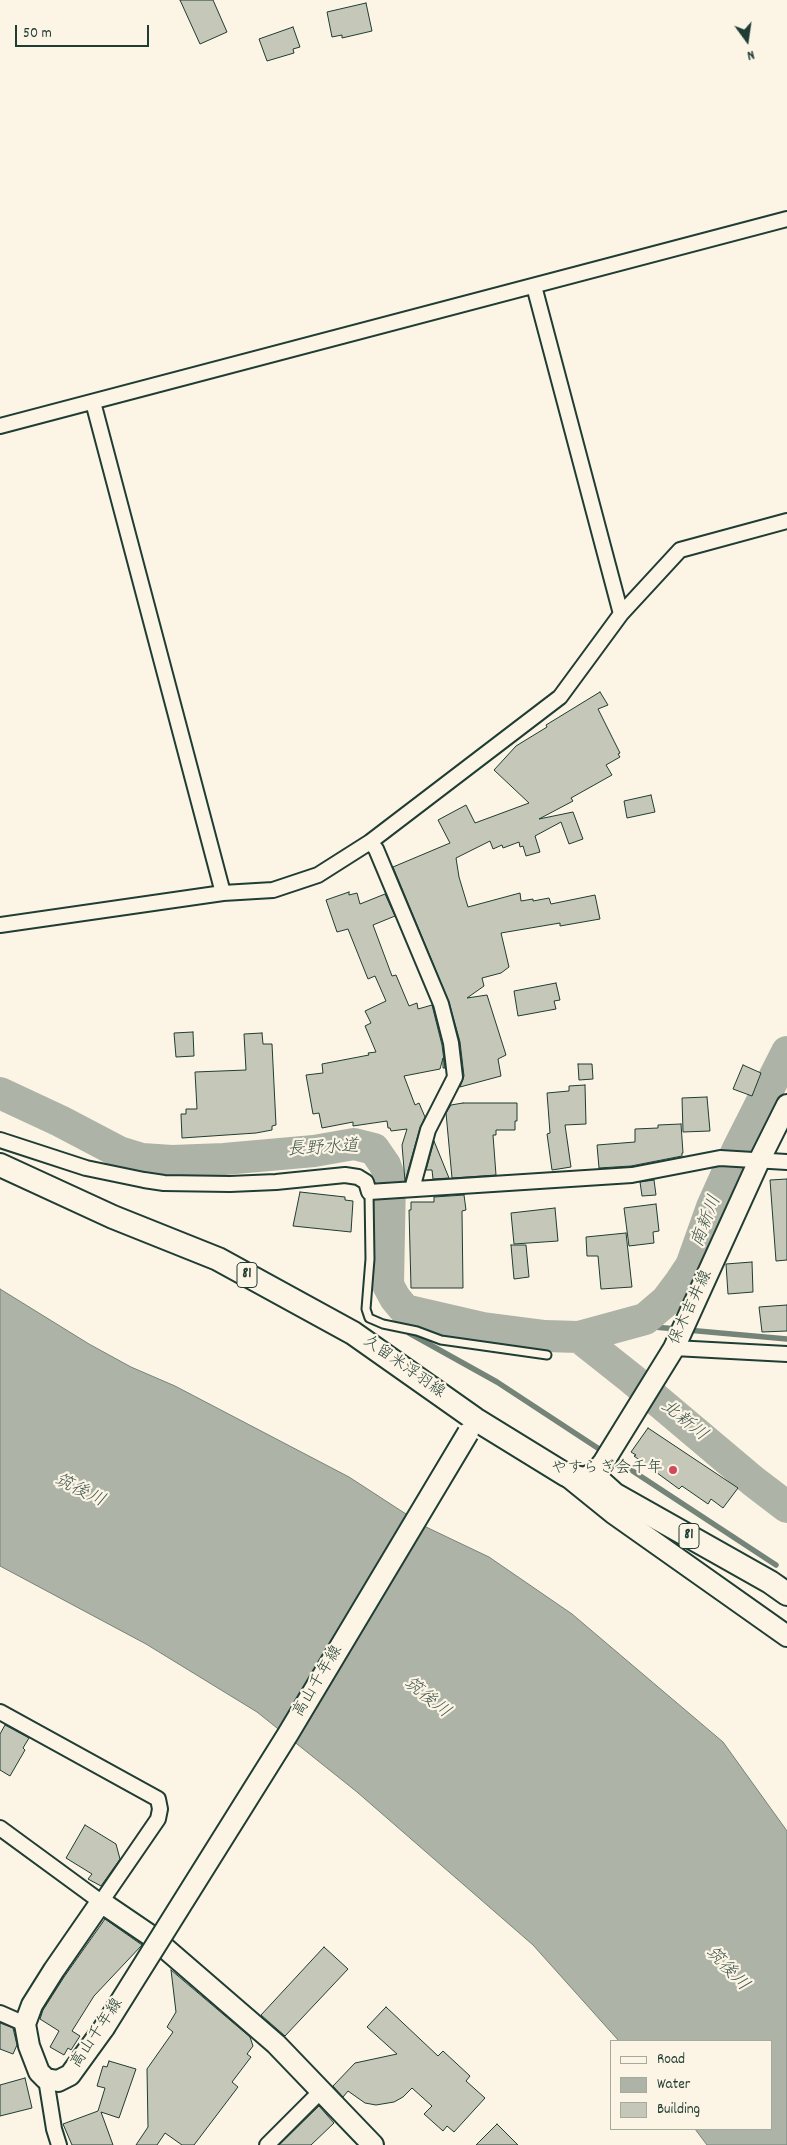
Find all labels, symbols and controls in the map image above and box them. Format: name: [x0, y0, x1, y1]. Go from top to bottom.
scale bar: [18, 15, 151, 47]
north arrow: [722, 15, 772, 65]
text: 50 m: [23, 23, 52, 45]
text: N: [745, 44, 756, 65]
water label: 長野水道: [286, 1137, 360, 1163]
water label: 南新川: [688, 1193, 728, 1251]
road number: 81: [237, 1262, 257, 1288]
street label: 保木吉井線: [666, 1268, 718, 1348]
street label: 久留米浮羽線: [358, 1333, 448, 1403]
water label: 北新川: [655, 1397, 711, 1447]
place label: やすらぎ会千年: [551, 1460, 663, 1480]
marker: やすらぎ会千年: [667, 1464, 679, 1476]
water label: 筑後川: [50, 1470, 108, 1514]
road number: 81: [679, 1524, 699, 1548]
street label: 高山千年線: [290, 1643, 348, 1721]
water label: 筑後川: [398, 1674, 454, 1724]
water label: 筑後川: [699, 1943, 753, 1997]
street label: 高山千年線: [68, 1995, 128, 2073]
legend: [610, 2040, 772, 2130]
text: Road: [657, 2049, 685, 2071]
text: Water: [657, 2074, 690, 2096]
text: Building: [657, 2099, 700, 2121]

